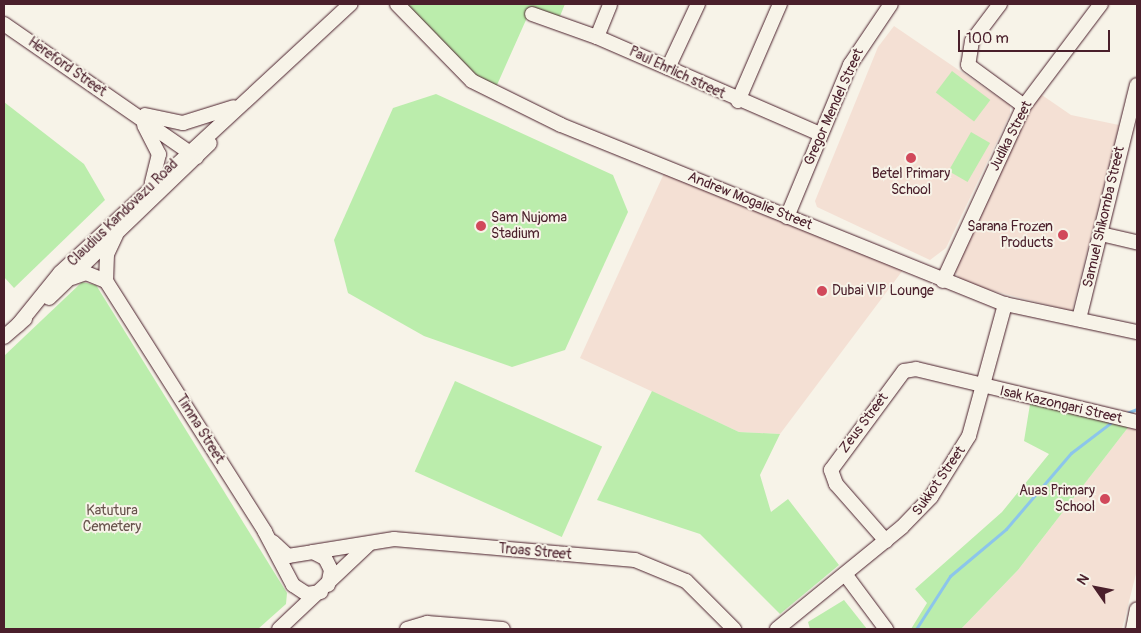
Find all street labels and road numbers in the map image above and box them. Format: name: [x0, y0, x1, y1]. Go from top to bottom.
street label: Hereford Street: [25, 34, 109, 100]
street label: Paul Ehrlich street: [626, 43, 728, 103]
street label: Gregor Mendel Street: [801, 46, 867, 168]
street label: Judika Street: [986, 98, 1036, 174]
street label: Samuel Shikomba Street: [1080, 145, 1128, 289]
street label: Claudius Kandovazu Road: [64, 156, 182, 270]
street label: Andrew Mogalie Street: [685, 168, 815, 234]
street label: Isak Kazongari Street: [998, 383, 1124, 427]
street label: Zeus Street: [836, 390, 892, 456]
street label: Timna Street: [172, 392, 228, 466]
street label: Sukkot Street: [909, 443, 969, 519]
street label: Troas Street: [498, 540, 572, 564]

